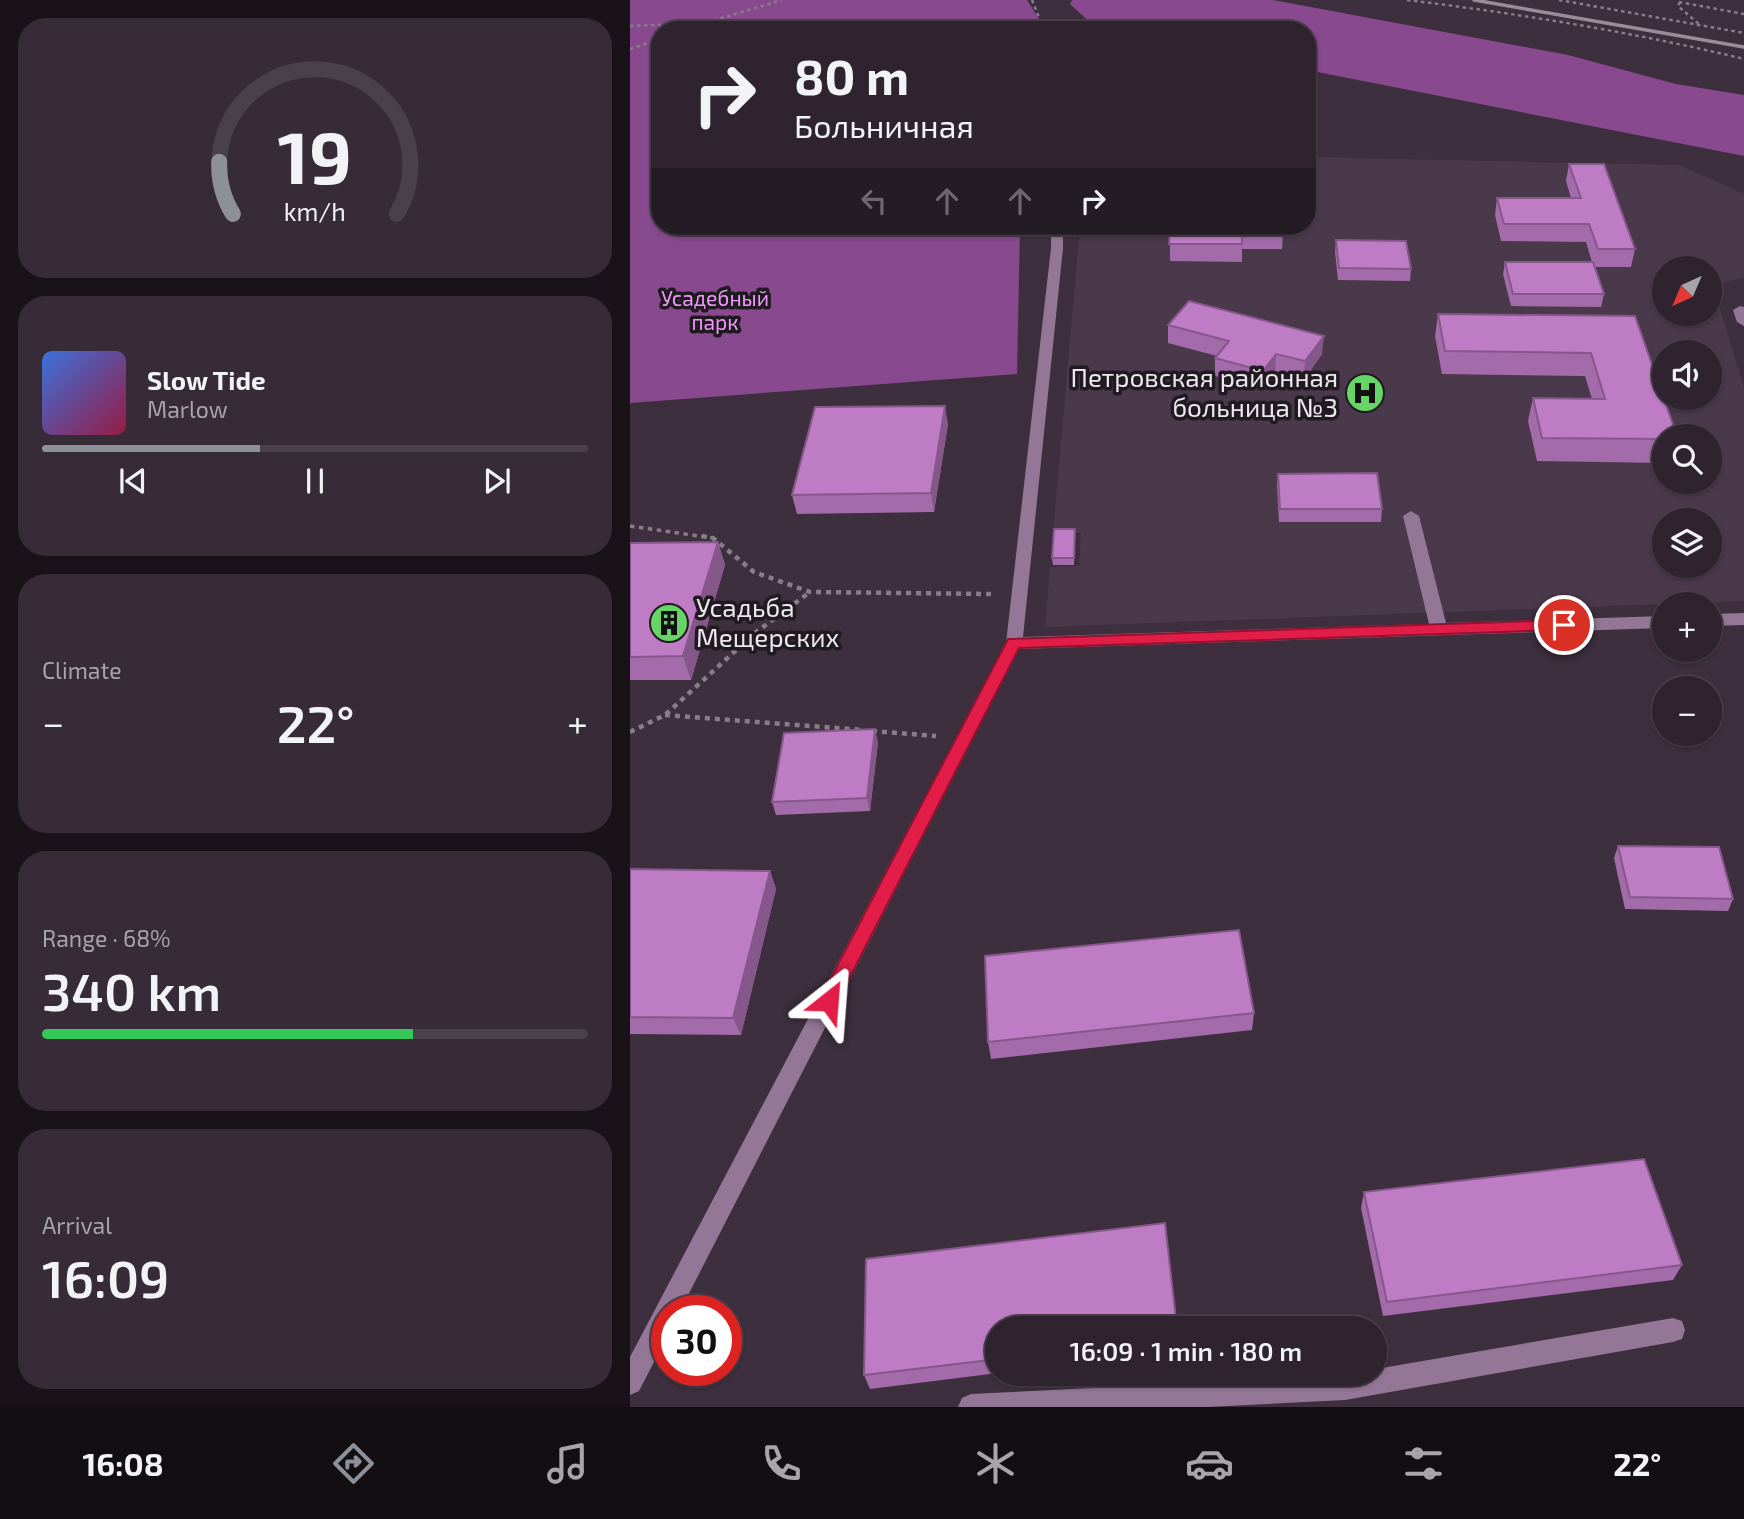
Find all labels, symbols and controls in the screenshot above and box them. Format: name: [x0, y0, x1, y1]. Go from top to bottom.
text: 80 m: [794, 46, 909, 105]
icon: right: [679, 49, 770, 140]
text: Больничная: [794, 106, 974, 144]
text: 19: [278, 111, 352, 199]
icon: left: [855, 182, 893, 220]
icon: ahead: [928, 182, 966, 220]
icon: ahead: [1001, 182, 1039, 220]
icon: right: [1074, 182, 1112, 220]
text: km/h: [284, 196, 346, 226]
north arrow: [1652, 256, 1722, 326]
map controls: [1652, 256, 1722, 746]
park label: Усадебный парк: [661, 285, 769, 334]
button: sound: [1652, 340, 1722, 410]
place label: Петровская районная больница №3: [1071, 361, 1338, 422]
text: Slow Tide: [147, 364, 266, 395]
hospital icon: Петровская районная больница №3: [1344, 372, 1386, 414]
text: Marlow: [147, 395, 228, 423]
button: search: [1652, 424, 1722, 494]
icon: previous: [114, 462, 152, 500]
icon: pause: [296, 462, 334, 500]
icon: next: [478, 462, 516, 500]
button: layers: [1652, 508, 1722, 578]
place label: Усадьба Мещерских: [696, 591, 840, 652]
button: +: [1652, 592, 1722, 662]
pin: [1534, 595, 1594, 655]
building icon: Усадьба Мещерских: [648, 602, 690, 644]
icon: arrive: [1545, 606, 1583, 644]
text: Climate: [42, 656, 122, 684]
button: −: [1652, 676, 1722, 746]
text: 22°: [277, 691, 355, 753]
text: −: [42, 699, 64, 745]
text: +: [567, 699, 588, 745]
text: Range · 68%: [42, 924, 171, 952]
text: 340 km: [42, 959, 221, 1021]
position arrow: [792, 964, 866, 1038]
text: Arrival: [42, 1211, 112, 1239]
text: 16:09: [42, 1246, 169, 1308]
speed limit sign: 30: [651, 1295, 742, 1386]
text: 16:09 · 1 min · 180 m: [1070, 1335, 1302, 1366]
icon: directions: [329, 1439, 378, 1488]
icon: music: [543, 1439, 592, 1488]
icon: phone: [757, 1439, 806, 1488]
icon: climate: [971, 1439, 1020, 1488]
icon: car: [1185, 1439, 1234, 1488]
icon: filters: [1399, 1439, 1448, 1488]
text: 16:08: [83, 1444, 164, 1482]
text: 22°: [1613, 1444, 1661, 1482]

